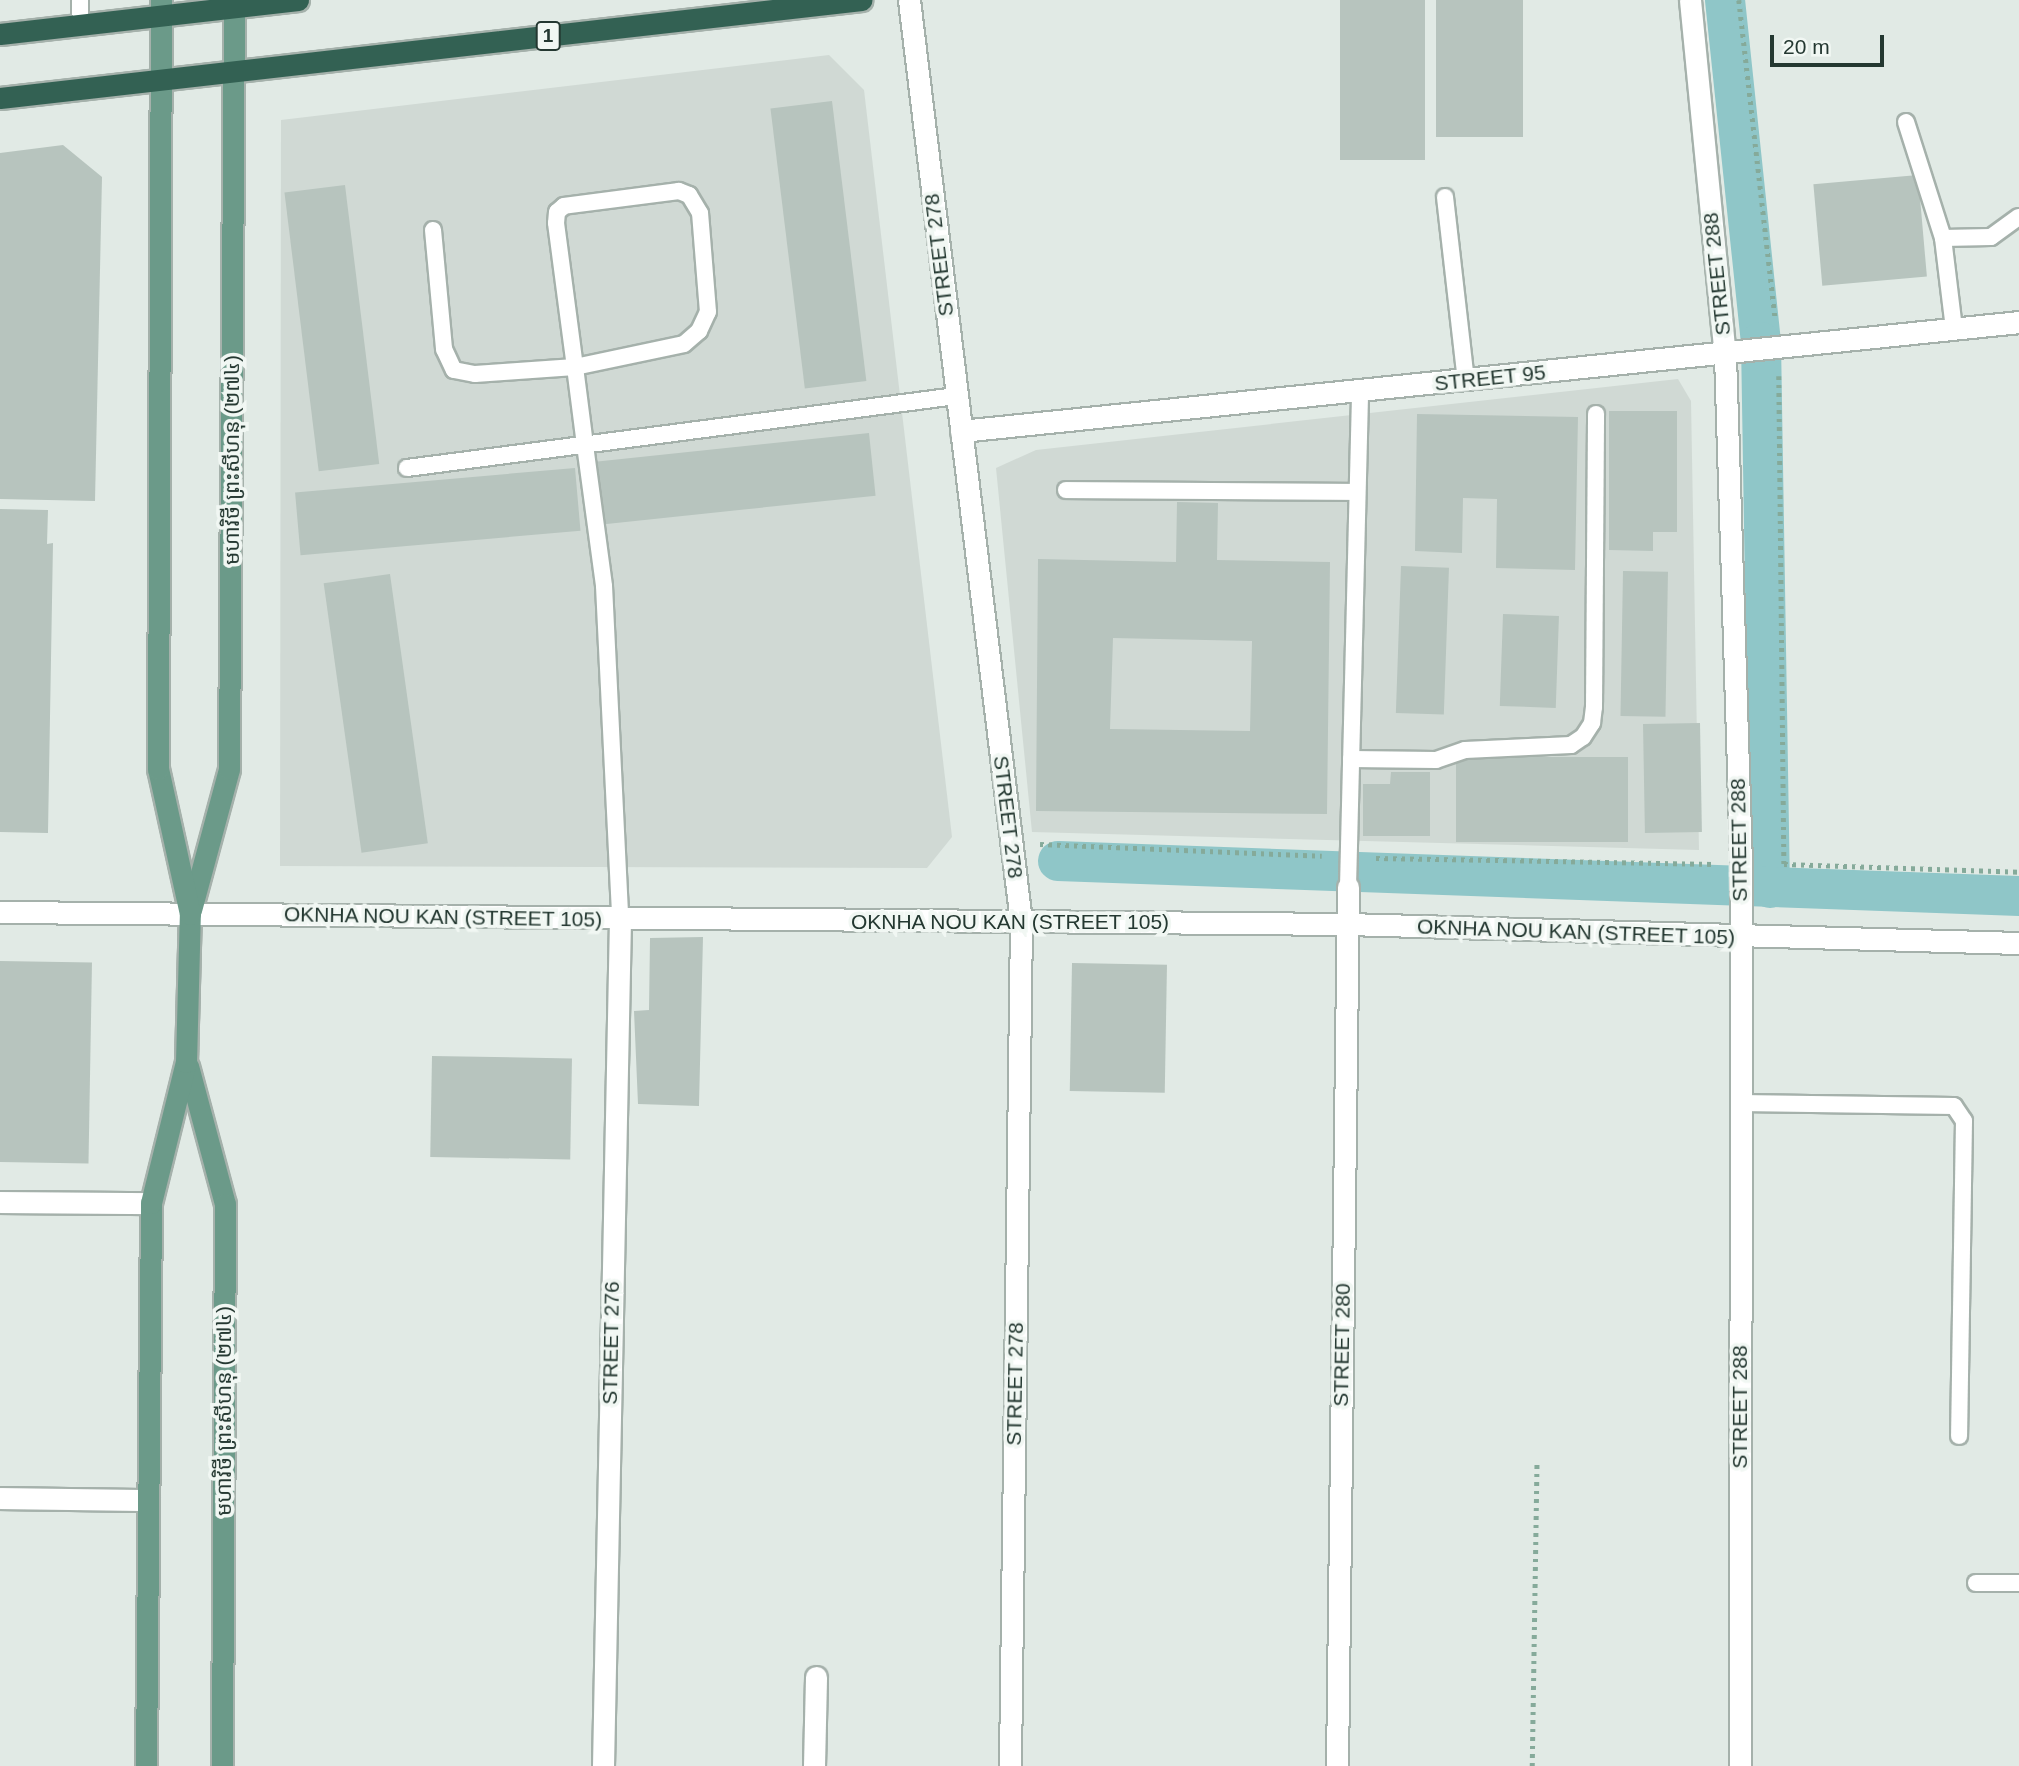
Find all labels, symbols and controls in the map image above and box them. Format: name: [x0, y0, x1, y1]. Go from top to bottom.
road number: 1: [534, 20, 562, 52]
scale bar: [1774, 21, 1888, 65]
text: 20 m: [1783, 35, 1830, 58]
street label: STREET 278: [919, 192, 959, 318]
street label: STREET 288: [1698, 211, 1736, 337]
street label: មហាវិថី ព្រះសីហនុ (២៧៤): [219, 355, 245, 565]
street label: STREET 95: [1433, 360, 1547, 396]
street label: STREET 278: [988, 754, 1028, 880]
street label: STREET 288: [1725, 778, 1753, 902]
street label: OKNHA NOU KAN (STREET 105): [283, 902, 603, 932]
street label: OKNHA NOU KAN (STREET 105): [850, 909, 1170, 935]
street label: OKNHA NOU KAN (STREET 105): [1416, 914, 1736, 950]
street label: STREET 276: [597, 1281, 625, 1405]
street label: STREET 280: [1328, 1283, 1356, 1407]
street label: មហាវិថី ព្រះសីហនុ (២៧៤): [211, 1306, 237, 1516]
street label: STREET 278: [1001, 1322, 1029, 1446]
street label: STREET 288: [1727, 1345, 1753, 1469]

